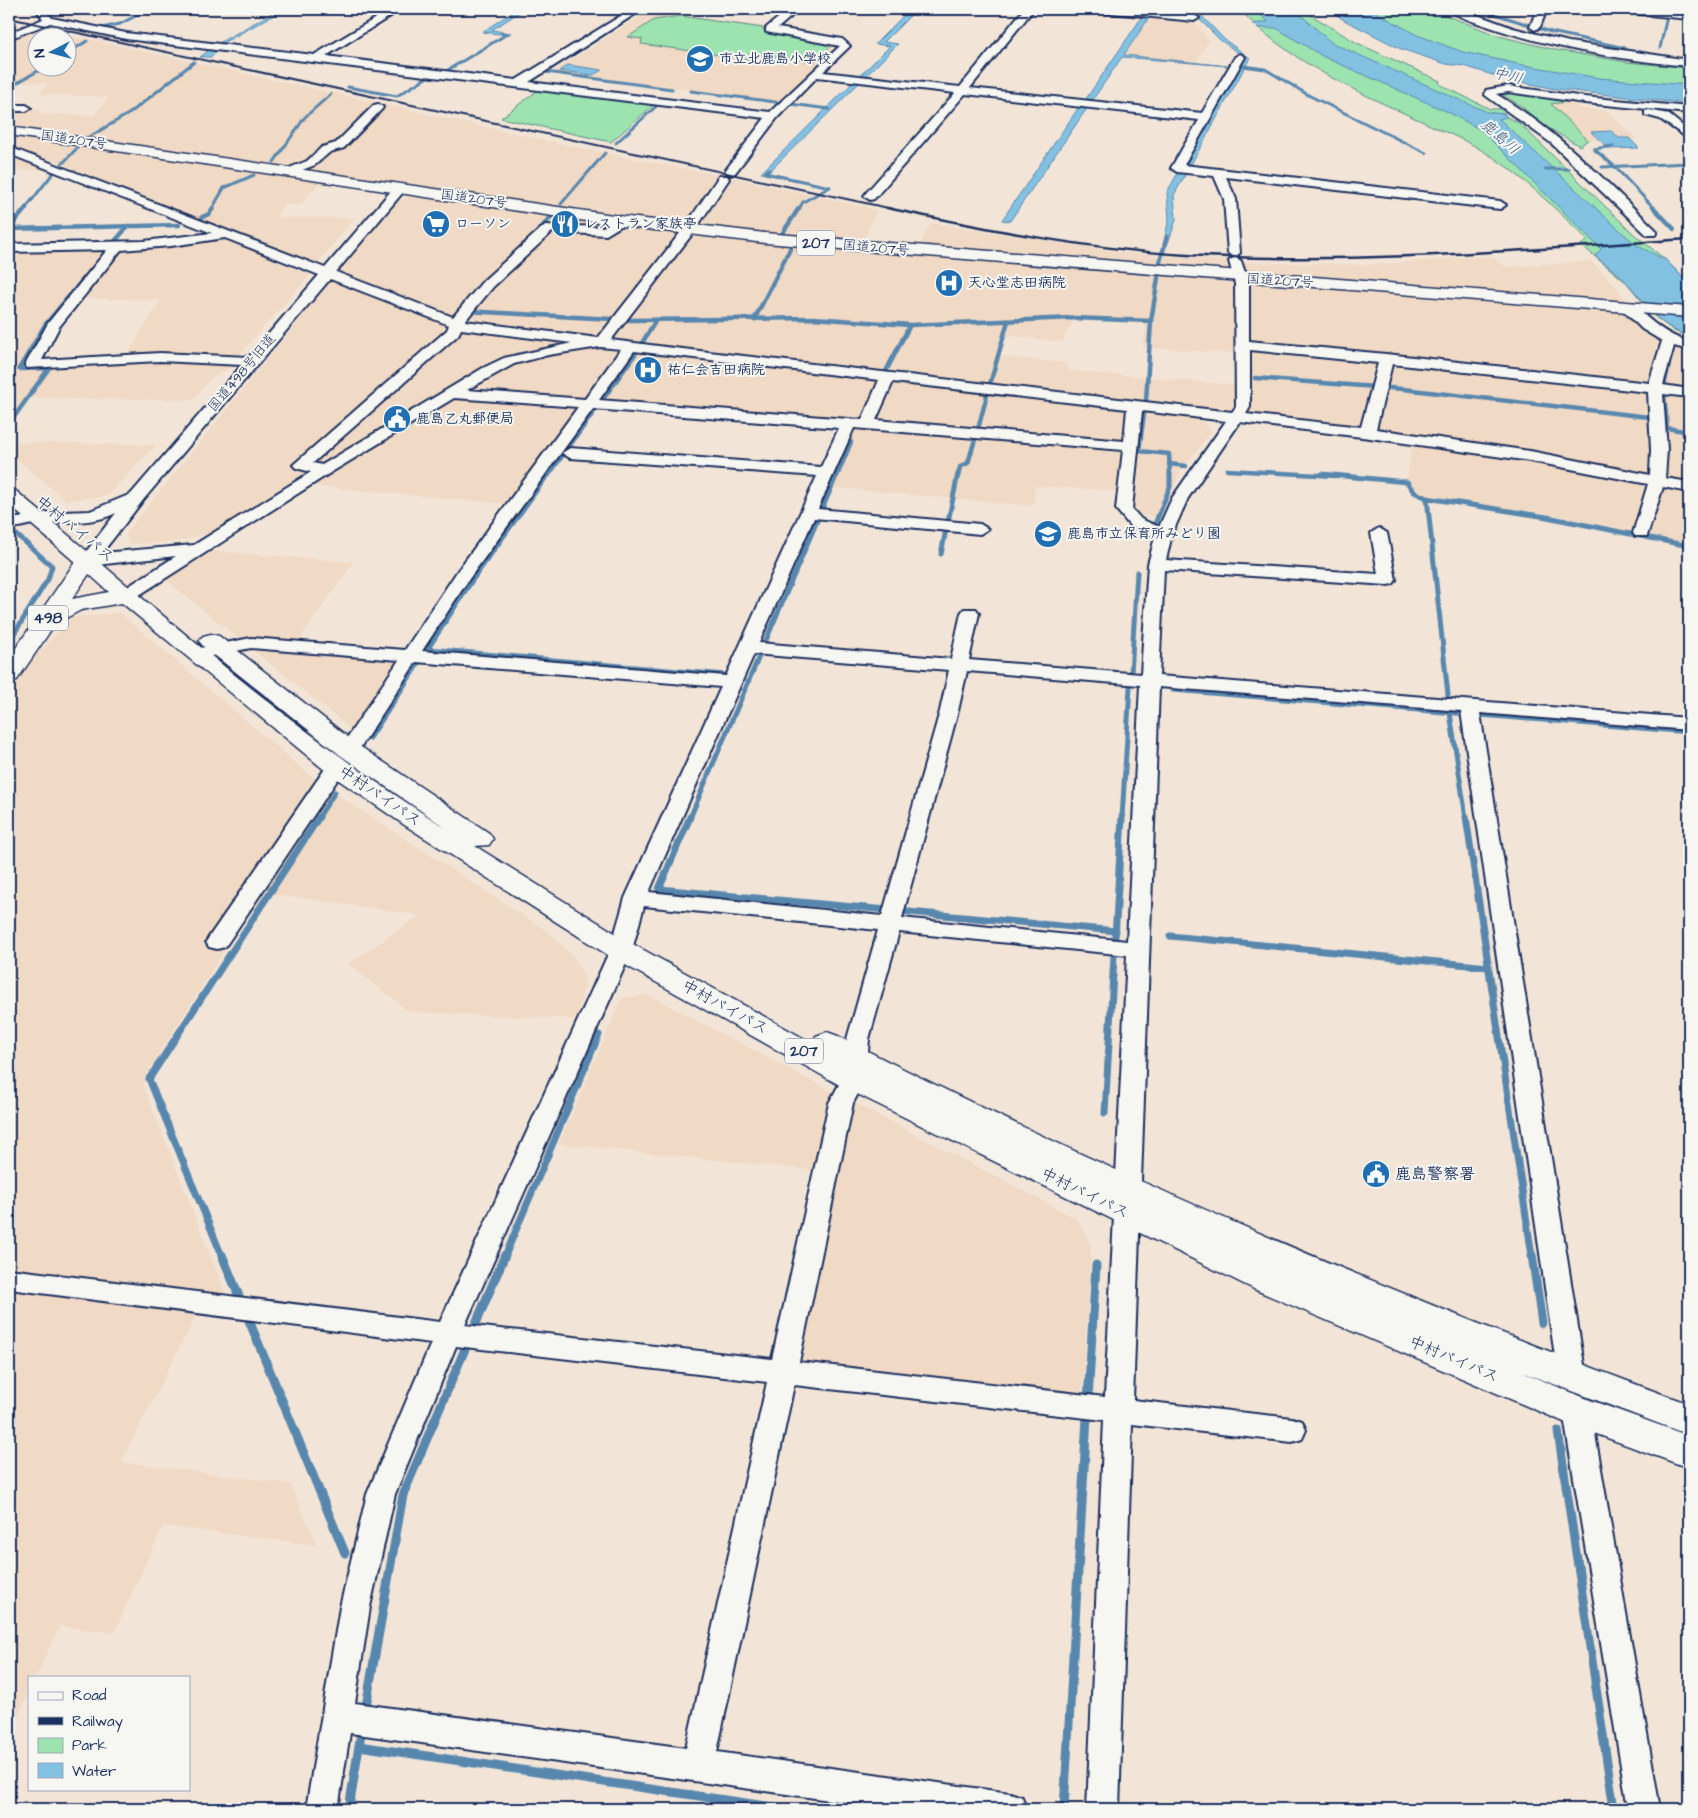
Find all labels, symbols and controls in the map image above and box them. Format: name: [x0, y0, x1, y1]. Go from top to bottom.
north arrow: [28, 28, 78, 78]
school or university icon: 市立北鹿島小学校: [685, 44, 715, 74]
text: N: [30, 48, 50, 59]
place label: 市立北鹿島小学校: [719, 49, 831, 69]
water label: 中川: [1491, 62, 1525, 90]
water label: 鹿島川: [1476, 114, 1524, 160]
street label: 国道207号: [39, 125, 109, 155]
street label: 国道207号: [439, 184, 509, 214]
supermarket icon: ローソン: [421, 209, 451, 239]
restaurant icon: レストラン家族亭: [550, 209, 580, 239]
place label: ローソン: [455, 214, 511, 234]
place label: レストラン家族亭: [584, 214, 697, 234]
road number: 207: [797, 230, 835, 256]
street label: 国道207号: [842, 235, 910, 261]
hospital icon: 天心堂志田病院: [934, 268, 964, 298]
street label: 国道207号: [1246, 269, 1314, 293]
place label: 天心堂志田病院: [968, 273, 1066, 293]
street label: 国道498号旧道: [203, 330, 281, 416]
hospital icon: 祐仁会吉田病院: [633, 355, 663, 385]
place label: 祐仁会吉田病院: [667, 360, 765, 380]
public building icon: 鹿島乙丸郵便局: [382, 404, 412, 434]
place label: 鹿島乙丸郵便局: [416, 409, 514, 429]
street label: 中村バイパス: [31, 490, 119, 568]
school or university icon: 鹿島市立保育所みどり園: [1033, 519, 1063, 549]
place label: 鹿島市立保育所みどり園: [1067, 524, 1221, 544]
road number: 498: [28, 606, 68, 630]
street label: 中村バイパス: [334, 760, 426, 832]
street label: 中村バイパス: [678, 974, 772, 1040]
road number: 207: [785, 1038, 823, 1064]
public building icon: 鹿島警察署: [1361, 1159, 1391, 1189]
street label: 中村バイパス: [1037, 1162, 1133, 1224]
place label: 鹿島警察署: [1395, 1163, 1475, 1185]
street label: 中村バイパス: [1406, 1330, 1502, 1388]
legend: [28, 1676, 190, 1790]
text: Road: [72, 1685, 107, 1706]
text: Railway: [72, 1711, 123, 1733]
text: Park: [72, 1735, 107, 1756]
text: Water: [72, 1761, 116, 1782]

